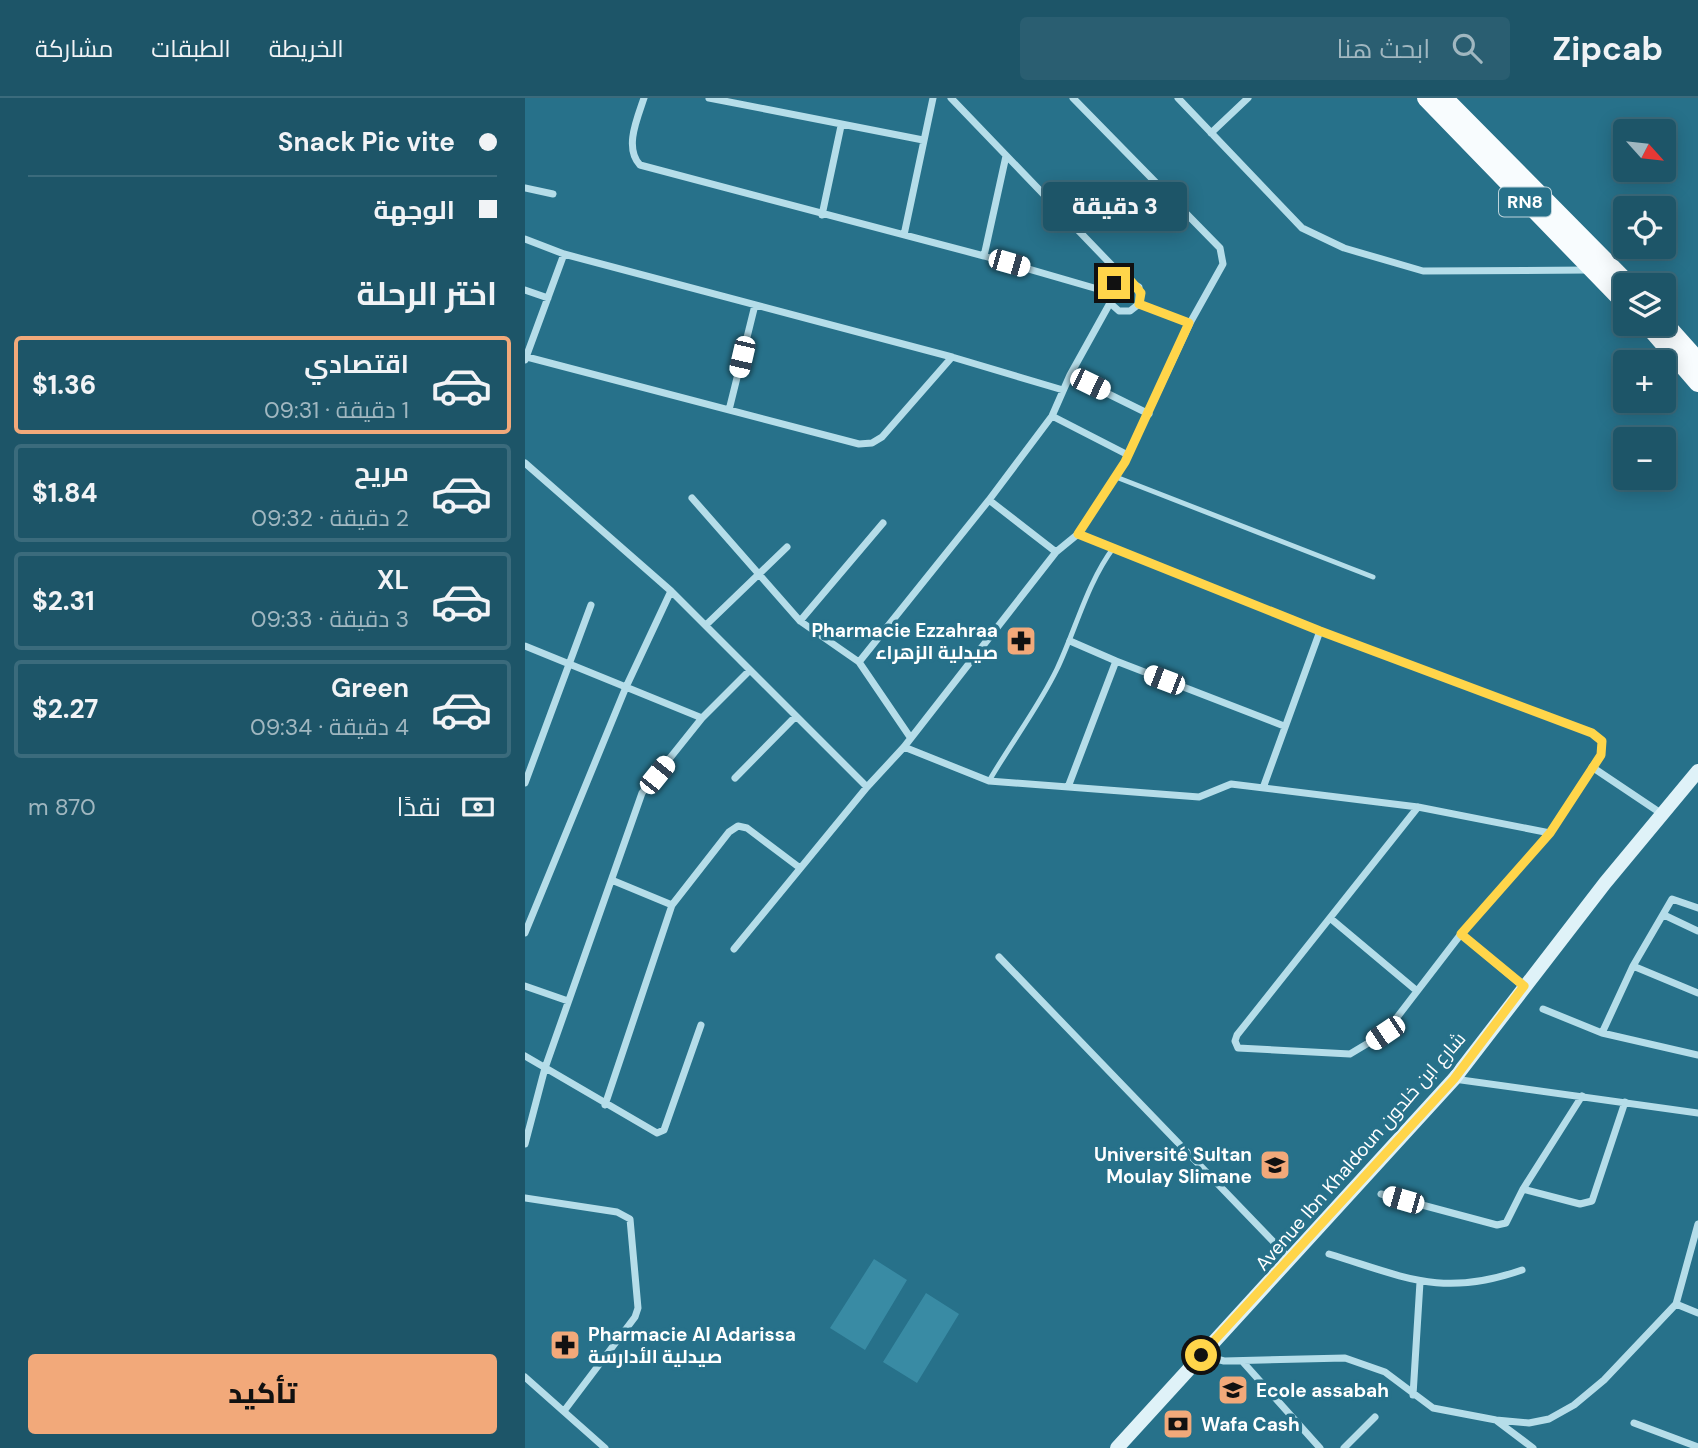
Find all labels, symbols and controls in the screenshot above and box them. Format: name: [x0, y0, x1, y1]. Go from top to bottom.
search box: [1020, 17, 1510, 80]
text: Zipcab: [1552, 27, 1663, 70]
icon: search: [1448, 29, 1486, 67]
text: ابحث هنا: [1337, 32, 1430, 66]
text: مشاركة: [35, 33, 113, 64]
text: الطبقات: [151, 33, 231, 64]
text: الخريطة: [269, 33, 344, 64]
north arrow: [1613, 119, 1677, 182]
map controls: [1613, 119, 1676, 490]
text: Snack Pic vite: [278, 125, 455, 159]
callout: 3 دقيقة: [1042, 181, 1186, 230]
road number: RN8: [1499, 188, 1551, 217]
text: 3 دقيقة: [1072, 191, 1158, 221]
text: الوجهة: [374, 193, 455, 227]
button: locate: [1613, 196, 1676, 259]
car: [986, 247, 1033, 279]
route end: [1098, 267, 1130, 299]
text: اختر الرحلة: [356, 273, 497, 315]
button: layers: [1613, 273, 1676, 336]
car: [728, 334, 757, 380]
text: اقتصادي: [304, 347, 409, 381]
button: +: [1613, 350, 1676, 413]
icon: car: [430, 354, 493, 417]
car: [1067, 365, 1114, 403]
text: $1.36: [32, 368, 96, 402]
text: 1 دقيقة · 09:31: [264, 395, 409, 425]
button: −: [1613, 427, 1676, 490]
text: مريح: [354, 455, 409, 489]
icon: car: [430, 462, 493, 525]
text: $1.84: [32, 476, 98, 510]
text: 2 دقيقة · 09:32: [251, 503, 409, 533]
text: XL: [377, 563, 409, 597]
icon: car: [430, 570, 493, 633]
text: $2.31: [32, 584, 95, 618]
text: 3 دقيقة · 09:33: [251, 604, 409, 634]
place label: Pharmacie Ezzahraa صيدلية الزهراء: [811, 618, 998, 665]
pharmacy icon: Pharmacie Ezzahraa صيدلية الزهراء: [1004, 624, 1038, 658]
car: [1141, 663, 1188, 697]
text: Green: [331, 671, 409, 705]
icon: car: [430, 678, 493, 741]
text: $2.27: [32, 692, 98, 726]
text: 4 دقيقة · 09:34: [250, 712, 409, 742]
car: [636, 752, 679, 798]
icon: cash: [459, 788, 497, 826]
text: نقدًا: [397, 790, 441, 824]
text: 870 m: [28, 792, 96, 822]
car: [1362, 1013, 1409, 1053]
street label: Avenue Ibn Khaldoun شارع ابن خلدون: [1250, 1027, 1472, 1277]
place label: Université Sultan Moulay Slimane: [1094, 1142, 1252, 1189]
school or university icon: Université Sultan Moulay Slimane: [1258, 1148, 1292, 1182]
car: [1380, 1184, 1427, 1216]
place label: Pharmacie Al Adarissa صيدلية الأدارسة: [588, 1322, 796, 1369]
pharmacy icon: Pharmacie Al Adarissa صيدلية الأدارسة: [548, 1328, 582, 1362]
route start: [1185, 1339, 1217, 1371]
button: تأكيد: [28, 1354, 497, 1434]
school or university icon: Ecole assabah: [1216, 1373, 1250, 1407]
place label: Ecole assabah: [1256, 1378, 1389, 1403]
bank icon: Wafa Cash: [1161, 1407, 1195, 1441]
place label: Wafa Cash: [1201, 1412, 1300, 1437]

